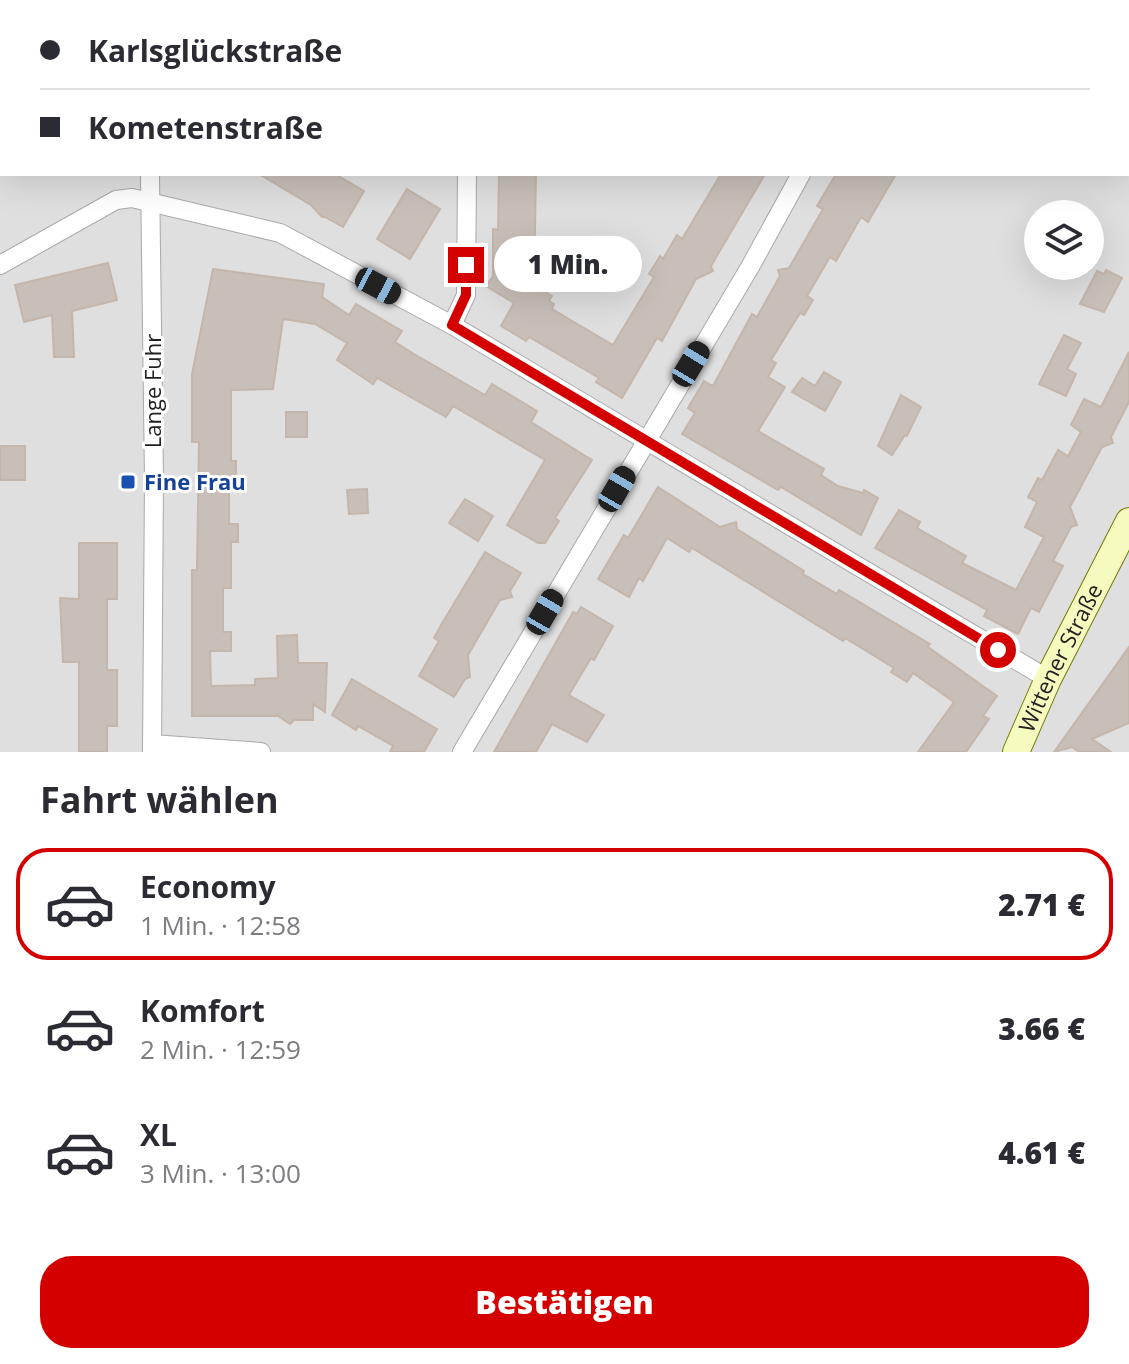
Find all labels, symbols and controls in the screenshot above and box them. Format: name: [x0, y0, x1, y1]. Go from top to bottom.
text: Karlsglückstraße: [88, 30, 342, 71]
text: Kometenstraße: [88, 107, 323, 148]
map controls: [1024, 200, 1104, 280]
button: layers: [1024, 200, 1104, 280]
callout: 1 Min.: [494, 237, 642, 293]
text: 1 Min.: [528, 246, 608, 282]
route end: [448, 247, 484, 283]
car: [351, 264, 405, 308]
street label: Lange Fuhr: [137, 334, 167, 448]
car: [668, 337, 714, 391]
car: [595, 462, 639, 516]
place label: Fine Frau: [144, 466, 246, 496]
marker: Fine Frau: [119, 473, 137, 491]
street label: Wittener Straße: [1011, 578, 1108, 736]
car: [523, 585, 567, 639]
route start: [980, 632, 1016, 668]
text: Fahrt wählen: [40, 775, 279, 824]
text: Economy: [140, 866, 276, 907]
icon: car: [44, 868, 116, 940]
text: 2.71 €: [998, 884, 1085, 925]
text: 1 Min. · 12:58: [140, 907, 301, 943]
text: Komfort: [140, 990, 265, 1031]
icon: car: [44, 992, 116, 1064]
text: 3.66 €: [998, 1008, 1085, 1049]
text: 2 Min. · 12:59: [140, 1031, 301, 1067]
text: XL: [140, 1114, 177, 1155]
icon: car: [44, 1116, 116, 1188]
text: 4.61 €: [998, 1132, 1085, 1173]
text: 3 Min. · 13:00: [140, 1155, 301, 1191]
button: Bestätigen: [40, 1256, 1089, 1348]

